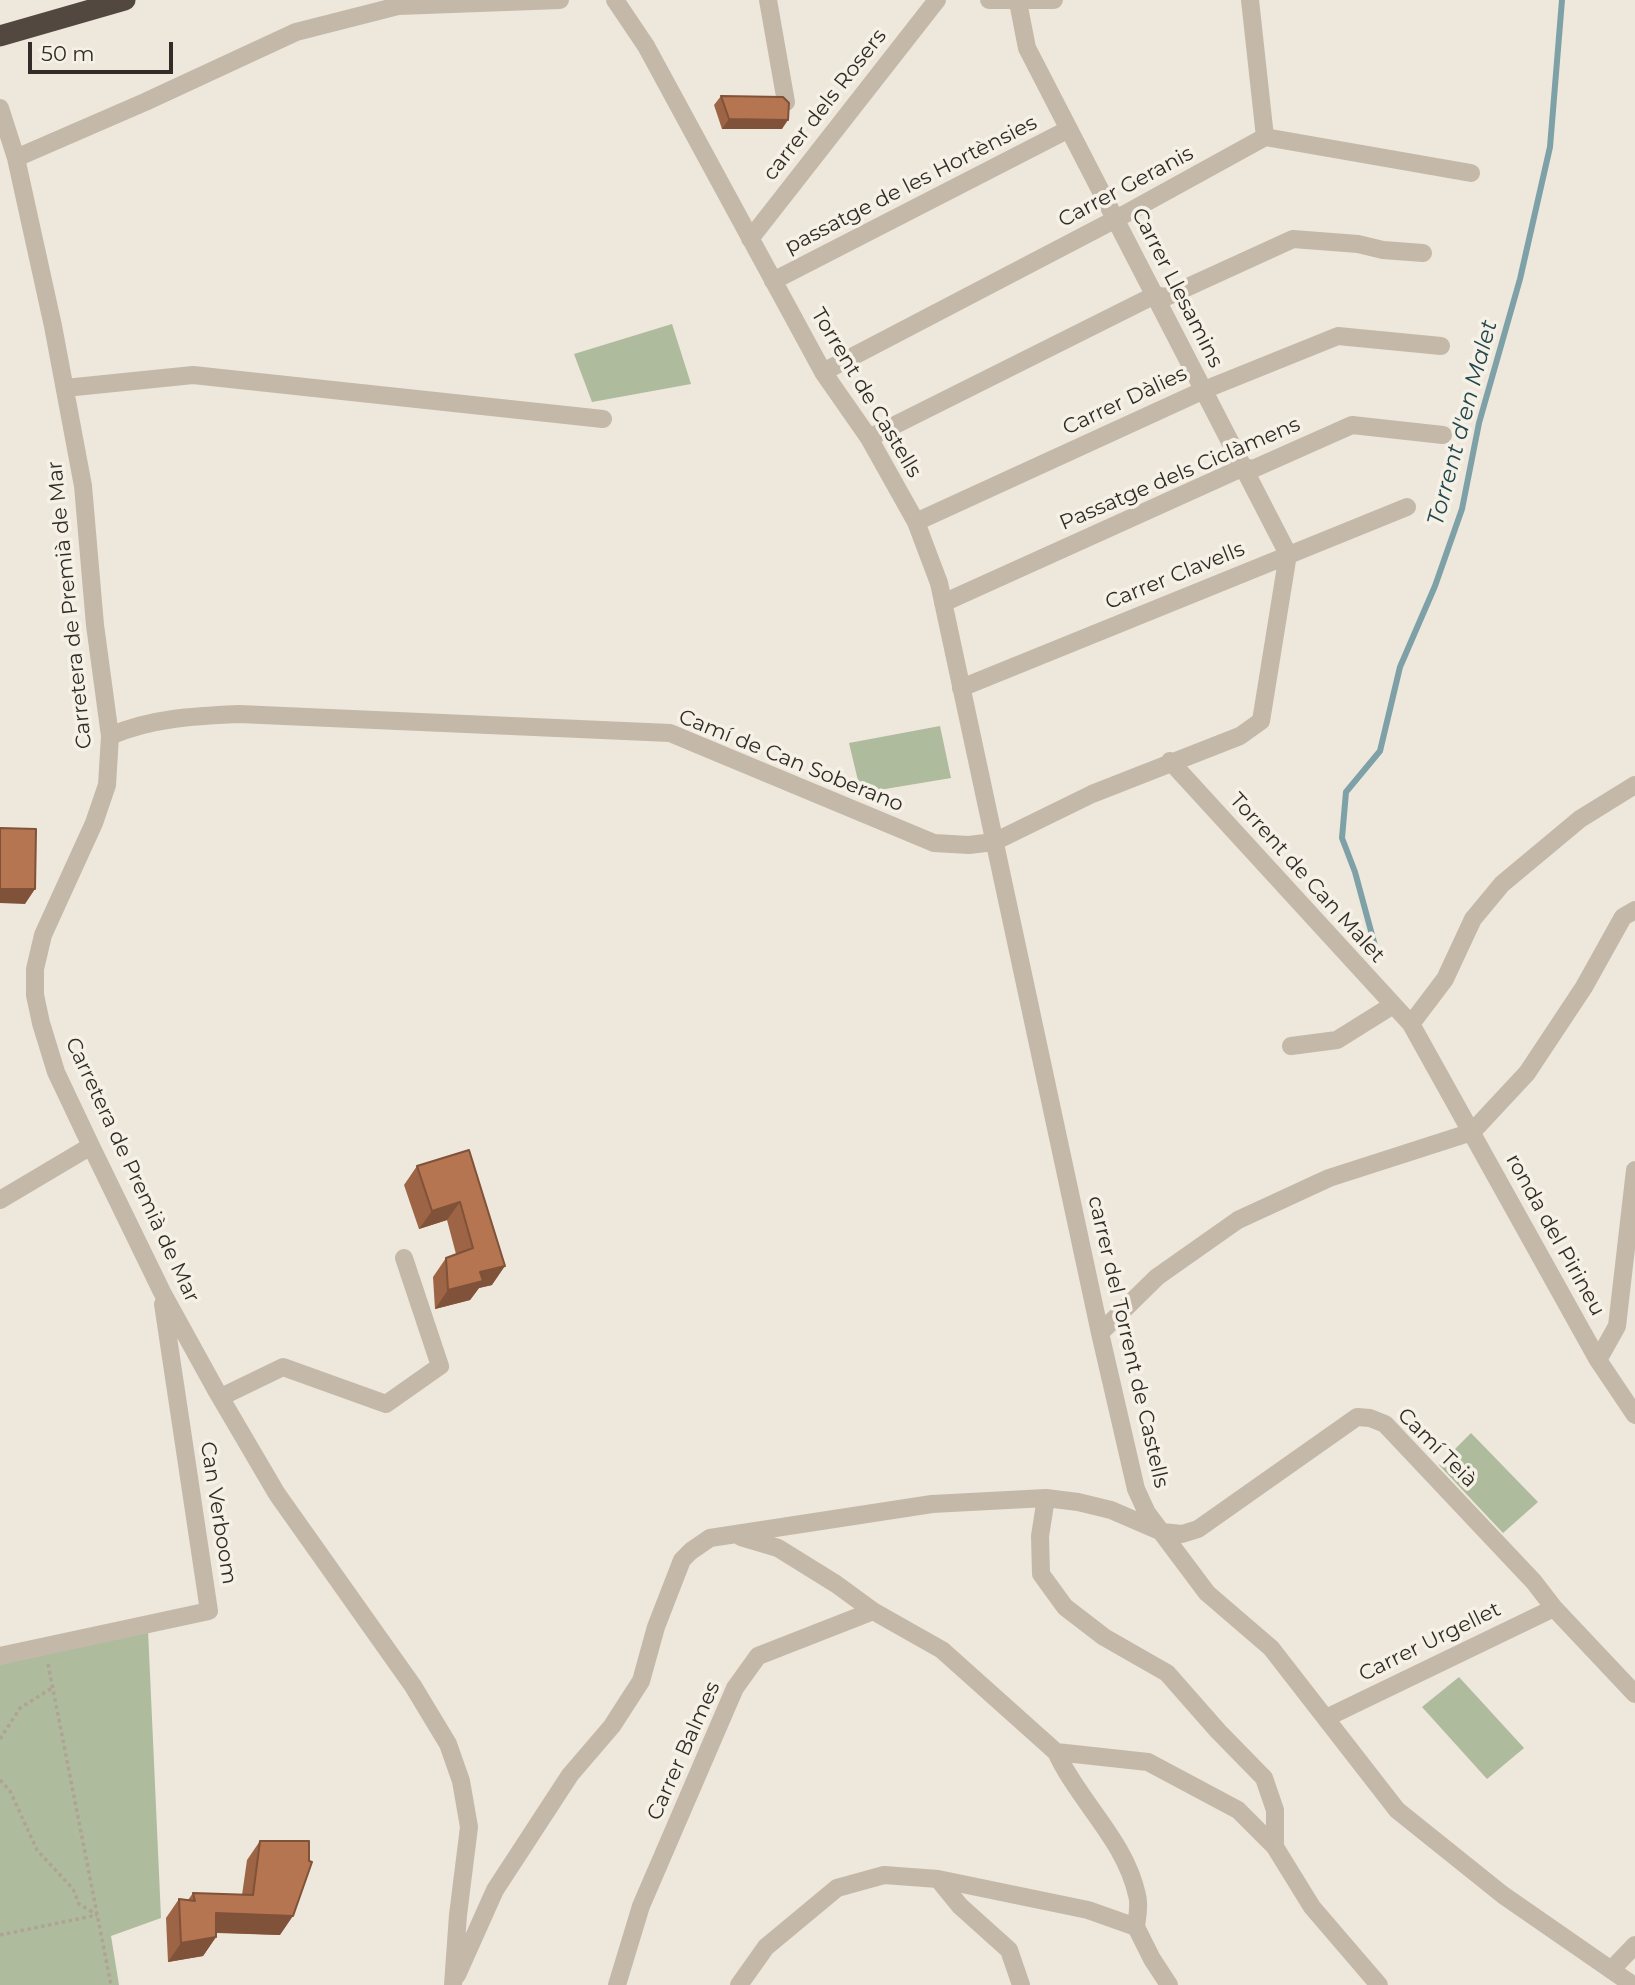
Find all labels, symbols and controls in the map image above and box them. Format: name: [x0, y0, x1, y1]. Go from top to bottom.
street label: carrer dels Rosers: [758, 24, 892, 186]
scale bar: [32, 28, 177, 72]
text: 50 m: [41, 41, 95, 66]
street label: passatge de les Hortènsies: [781, 110, 1041, 260]
street label: Carrer Geranis: [1054, 141, 1198, 233]
street label: Carrer Llesamins: [1126, 204, 1228, 372]
street label: Torrent de Castells: [805, 304, 927, 482]
water label: Torrent d'en Malet: [1422, 317, 1504, 529]
street label: Carrer Dàlies: [1059, 361, 1191, 441]
street label: Passatge dels Ciclàmens: [1056, 412, 1304, 536]
street label: Carretera de Premià de Mar: [42, 460, 98, 750]
street label: Carrer Clavells: [1102, 537, 1248, 615]
street label: Camí de Can Soberano: [675, 704, 907, 818]
street label: Torrent de Can Malet: [1224, 788, 1390, 968]
street label: Carretera de Premià de Mar: [59, 1034, 205, 1306]
street label: ronda del Pirineu: [1500, 1150, 1610, 1320]
street label: carrer del Torrent de Castells: [1082, 1194, 1174, 1490]
street label: Camí Teià: [1392, 1403, 1482, 1493]
street label: Can Verboom: [194, 1440, 242, 1586]
street label: Carrer Urgellet: [1355, 1597, 1505, 1687]
street label: Carrer Balmes: [642, 1678, 726, 1824]

